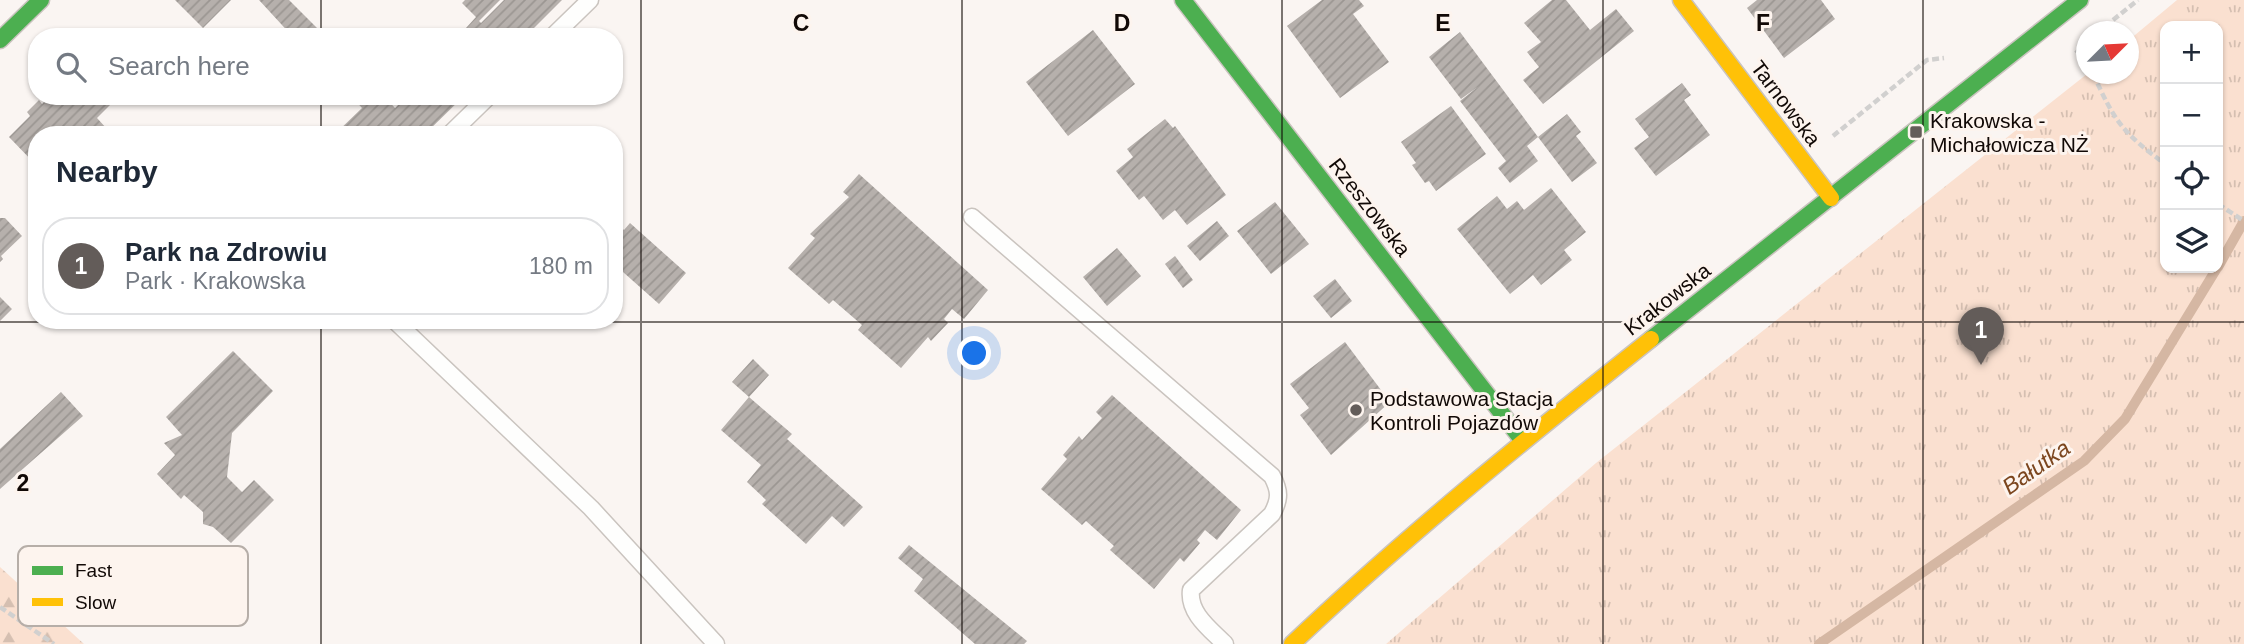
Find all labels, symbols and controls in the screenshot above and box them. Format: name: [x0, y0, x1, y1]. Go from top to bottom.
text: C: [793, 10, 809, 36]
text: D: [1114, 10, 1130, 36]
text: E: [1435, 10, 1451, 36]
text: F: [1756, 10, 1770, 36]
north arrow: [2076, 21, 2139, 84]
map controls: [2160, 21, 2223, 273]
button: +: [2160, 21, 2223, 84]
search box: [28, 28, 623, 105]
icon: search: [52, 48, 90, 86]
text: Search here: [108, 51, 250, 81]
street label: Tarnowska: [1747, 56, 1826, 150]
button: −: [2160, 84, 2223, 147]
place label: Krakowska - Michałowicza NŻ: [1930, 109, 2089, 156]
marker: Krakowska - Michałowicza NŻ: [1908, 124, 1924, 140]
button: locate: [2160, 147, 2223, 210]
street label: Rzeszowska: [1325, 153, 1416, 261]
text: Nearby: [56, 155, 158, 188]
button: layers: [2160, 210, 2223, 273]
text: Park na Zdrowiu: [125, 237, 327, 267]
text: 1: [75, 253, 87, 279]
text: 180 m: [529, 253, 593, 279]
street label: Krakowska: [1619, 258, 1715, 340]
text: Park · Krakowska: [125, 268, 305, 294]
pin: 1: [1958, 307, 2004, 365]
your location: [957, 336, 991, 370]
place label: Podstawowa Stacja Kontroli Pojazdów: [1370, 387, 1554, 434]
marker: Podstawowa Stacja Kontroli Pojazdów: [1348, 402, 1364, 418]
water label: Bałutka: [1997, 434, 2075, 500]
text: 2: [17, 470, 29, 496]
legend: [18, 546, 248, 626]
text: Fast: [75, 560, 113, 581]
text: Slow: [75, 592, 116, 613]

